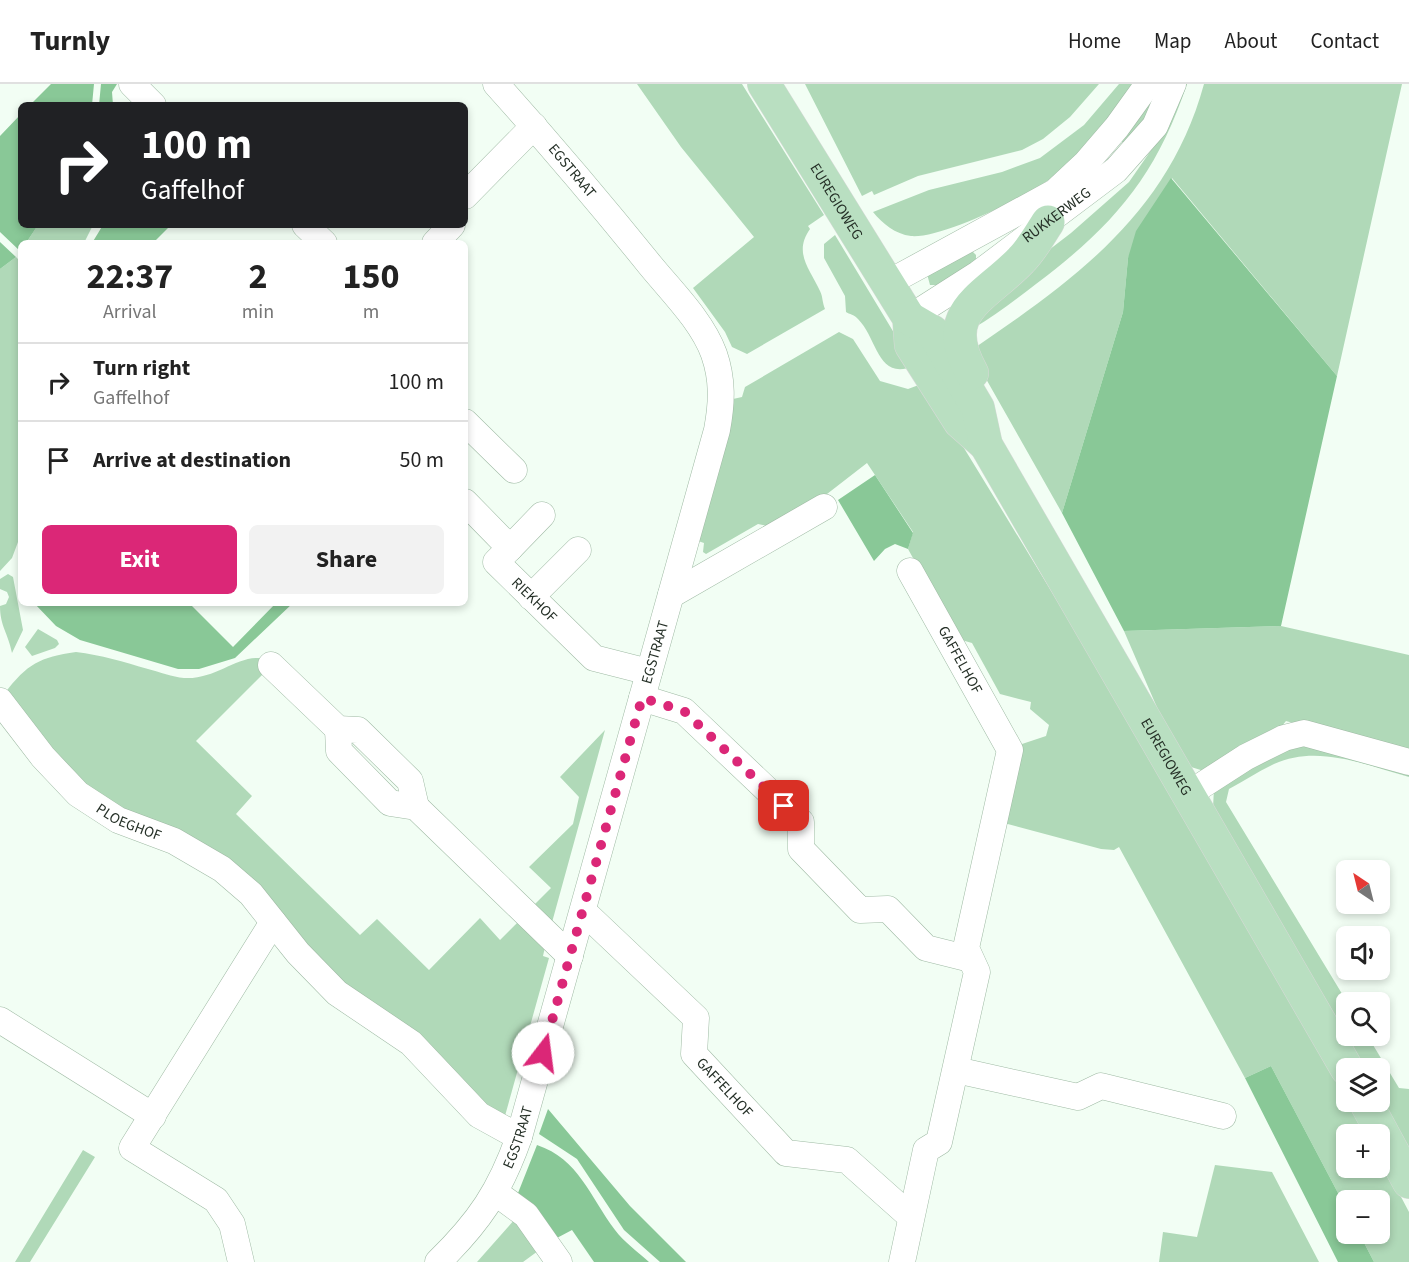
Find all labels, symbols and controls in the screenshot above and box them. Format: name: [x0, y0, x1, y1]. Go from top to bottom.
text: Turnly: [30, 21, 110, 61]
text: Home: [1068, 26, 1121, 56]
text: Map: [1154, 26, 1192, 56]
text: About: [1225, 26, 1277, 56]
text: Contact: [1310, 26, 1379, 56]
text: 100 m: [141, 115, 252, 175]
icon: right: [42, 126, 120, 204]
street label: EGSTRAAT: [543, 139, 601, 203]
street label: EUREGIOWEG: [805, 159, 868, 243]
text: Gaffelhof: [141, 171, 244, 210]
street label: RUKKERWEG: [1018, 182, 1095, 248]
text: 22:37: [86, 251, 173, 302]
text: 2: [248, 251, 267, 302]
text: 150: [343, 251, 400, 302]
text: Arrival: [103, 298, 157, 326]
text: min: [242, 298, 274, 326]
text: m: [363, 298, 379, 326]
text: Turn right: [93, 352, 190, 384]
icon: right: [42, 366, 75, 399]
text: 100 m: [389, 366, 444, 398]
text: Gaffelhof: [93, 384, 169, 412]
icon: arrive: [42, 444, 75, 477]
text: Arrive at destination: [93, 444, 291, 476]
text: 50 m: [399, 444, 444, 476]
button: Exit: [42, 525, 237, 594]
button: Share: [249, 525, 444, 594]
street label: RIEKHOF: [507, 572, 562, 627]
street label: EGSTRAAT: [636, 618, 674, 686]
street label: GAFFELHOF: [933, 622, 988, 698]
street label: EUREGIOWEG: [1136, 714, 1197, 799]
pin: [758, 780, 809, 831]
icon: arrive: [767, 789, 800, 822]
street label: PLOEGHOF: [92, 798, 165, 846]
north arrow: [1336, 860, 1390, 914]
map controls: [1336, 860, 1390, 1244]
button: sound: [1336, 926, 1390, 980]
button: search: [1336, 992, 1390, 1046]
position arrow: [511, 1021, 575, 1085]
street label: GAFFELHOF: [692, 1053, 758, 1122]
button: layers: [1336, 1058, 1390, 1112]
street label: EGSTRAAT: [497, 1103, 538, 1172]
button: +: [1336, 1124, 1390, 1178]
button: −: [1336, 1190, 1390, 1244]

